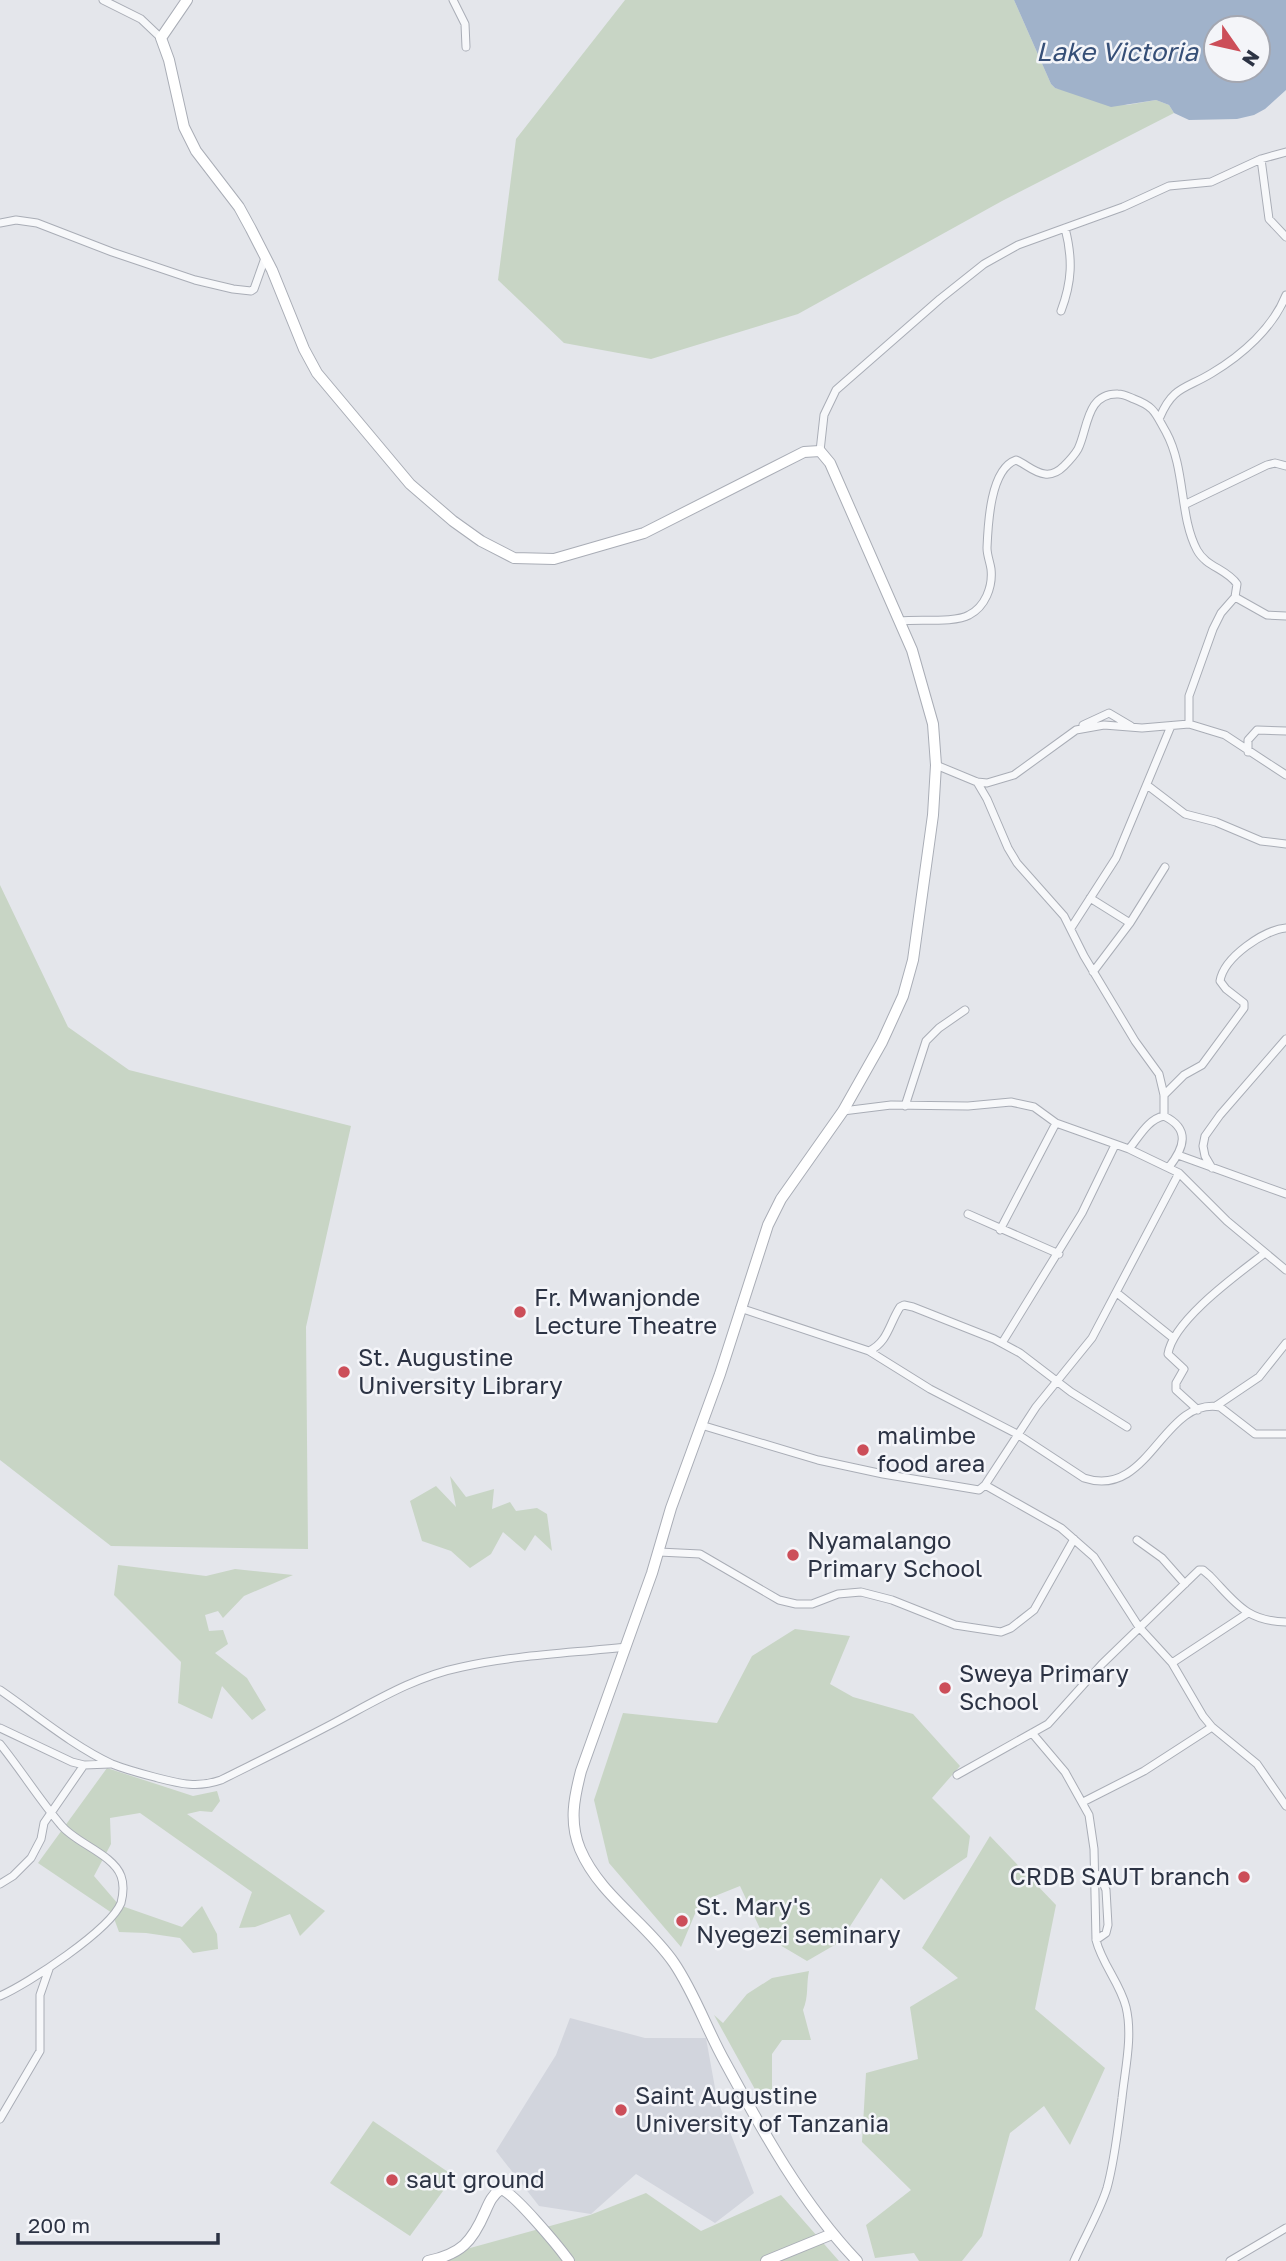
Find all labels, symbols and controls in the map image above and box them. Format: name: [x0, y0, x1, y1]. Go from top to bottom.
north arrow: [1202, 14, 1272, 84]
water label: Lake Victoria: [1036, 36, 1199, 67]
text: N: [1238, 46, 1265, 71]
place label: Fr. Mwanjonde Lecture Theatre: [534, 1282, 717, 1339]
marker: Fr. Mwanjonde Lecture Theatre: [512, 1304, 528, 1320]
place label: St. Augustine University Library: [358, 1342, 563, 1399]
marker: St. Augustine University Library: [336, 1364, 352, 1380]
place label: malimbe food area: [877, 1420, 985, 1477]
marker: malimbe food area: [855, 1442, 871, 1458]
place label: Nyamalango Primary School: [807, 1525, 983, 1582]
marker: Nyamalango Primary School: [785, 1547, 801, 1563]
place label: Sweya Primary School: [959, 1658, 1129, 1715]
marker: Sweya Primary School: [937, 1680, 953, 1696]
place label: CRDB SAUT branch: [1010, 1861, 1230, 1890]
marker: CRDB SAUT branch: [1236, 1869, 1252, 1885]
place label: St. Mary's Nyegezi seminary: [696, 1891, 901, 1948]
marker: St. Mary's Nyegezi seminary: [674, 1913, 690, 1929]
place label: Saint Augustine University of Tanzania: [635, 2080, 889, 2137]
marker: Saint Augustine University of Tanzania: [613, 2102, 629, 2118]
place label: saut ground: [406, 2164, 545, 2193]
marker: saut ground: [384, 2172, 400, 2188]
scale bar: [18, 2202, 217, 2246]
text: 200 m: [28, 2212, 90, 2238]

